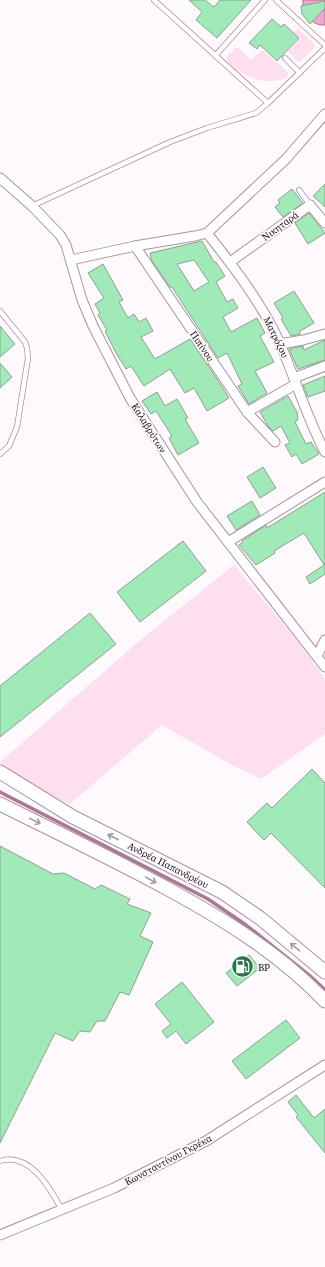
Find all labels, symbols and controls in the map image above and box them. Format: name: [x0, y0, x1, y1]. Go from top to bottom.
street label: Νικηταρά: [259, 208, 301, 244]
street label: Ματρόζου: [260, 314, 292, 360]
street label: Πιπίνου: [187, 328, 217, 364]
street label: Καλαβρύτων: [129, 401, 169, 455]
one-way arrow: [29, 818, 41, 825]
one-way arrow: [107, 833, 119, 840]
street label: Ανδρέα Παπανδρέου: [125, 839, 211, 891]
one-way arrow: [145, 877, 157, 884]
one-way arrow: [290, 942, 301, 951]
fuel station icon: BP: [230, 954, 256, 980]
place label: BP: [258, 961, 270, 974]
street label: Κωνσταντίνου Γκρέκα: [122, 1131, 214, 1188]

